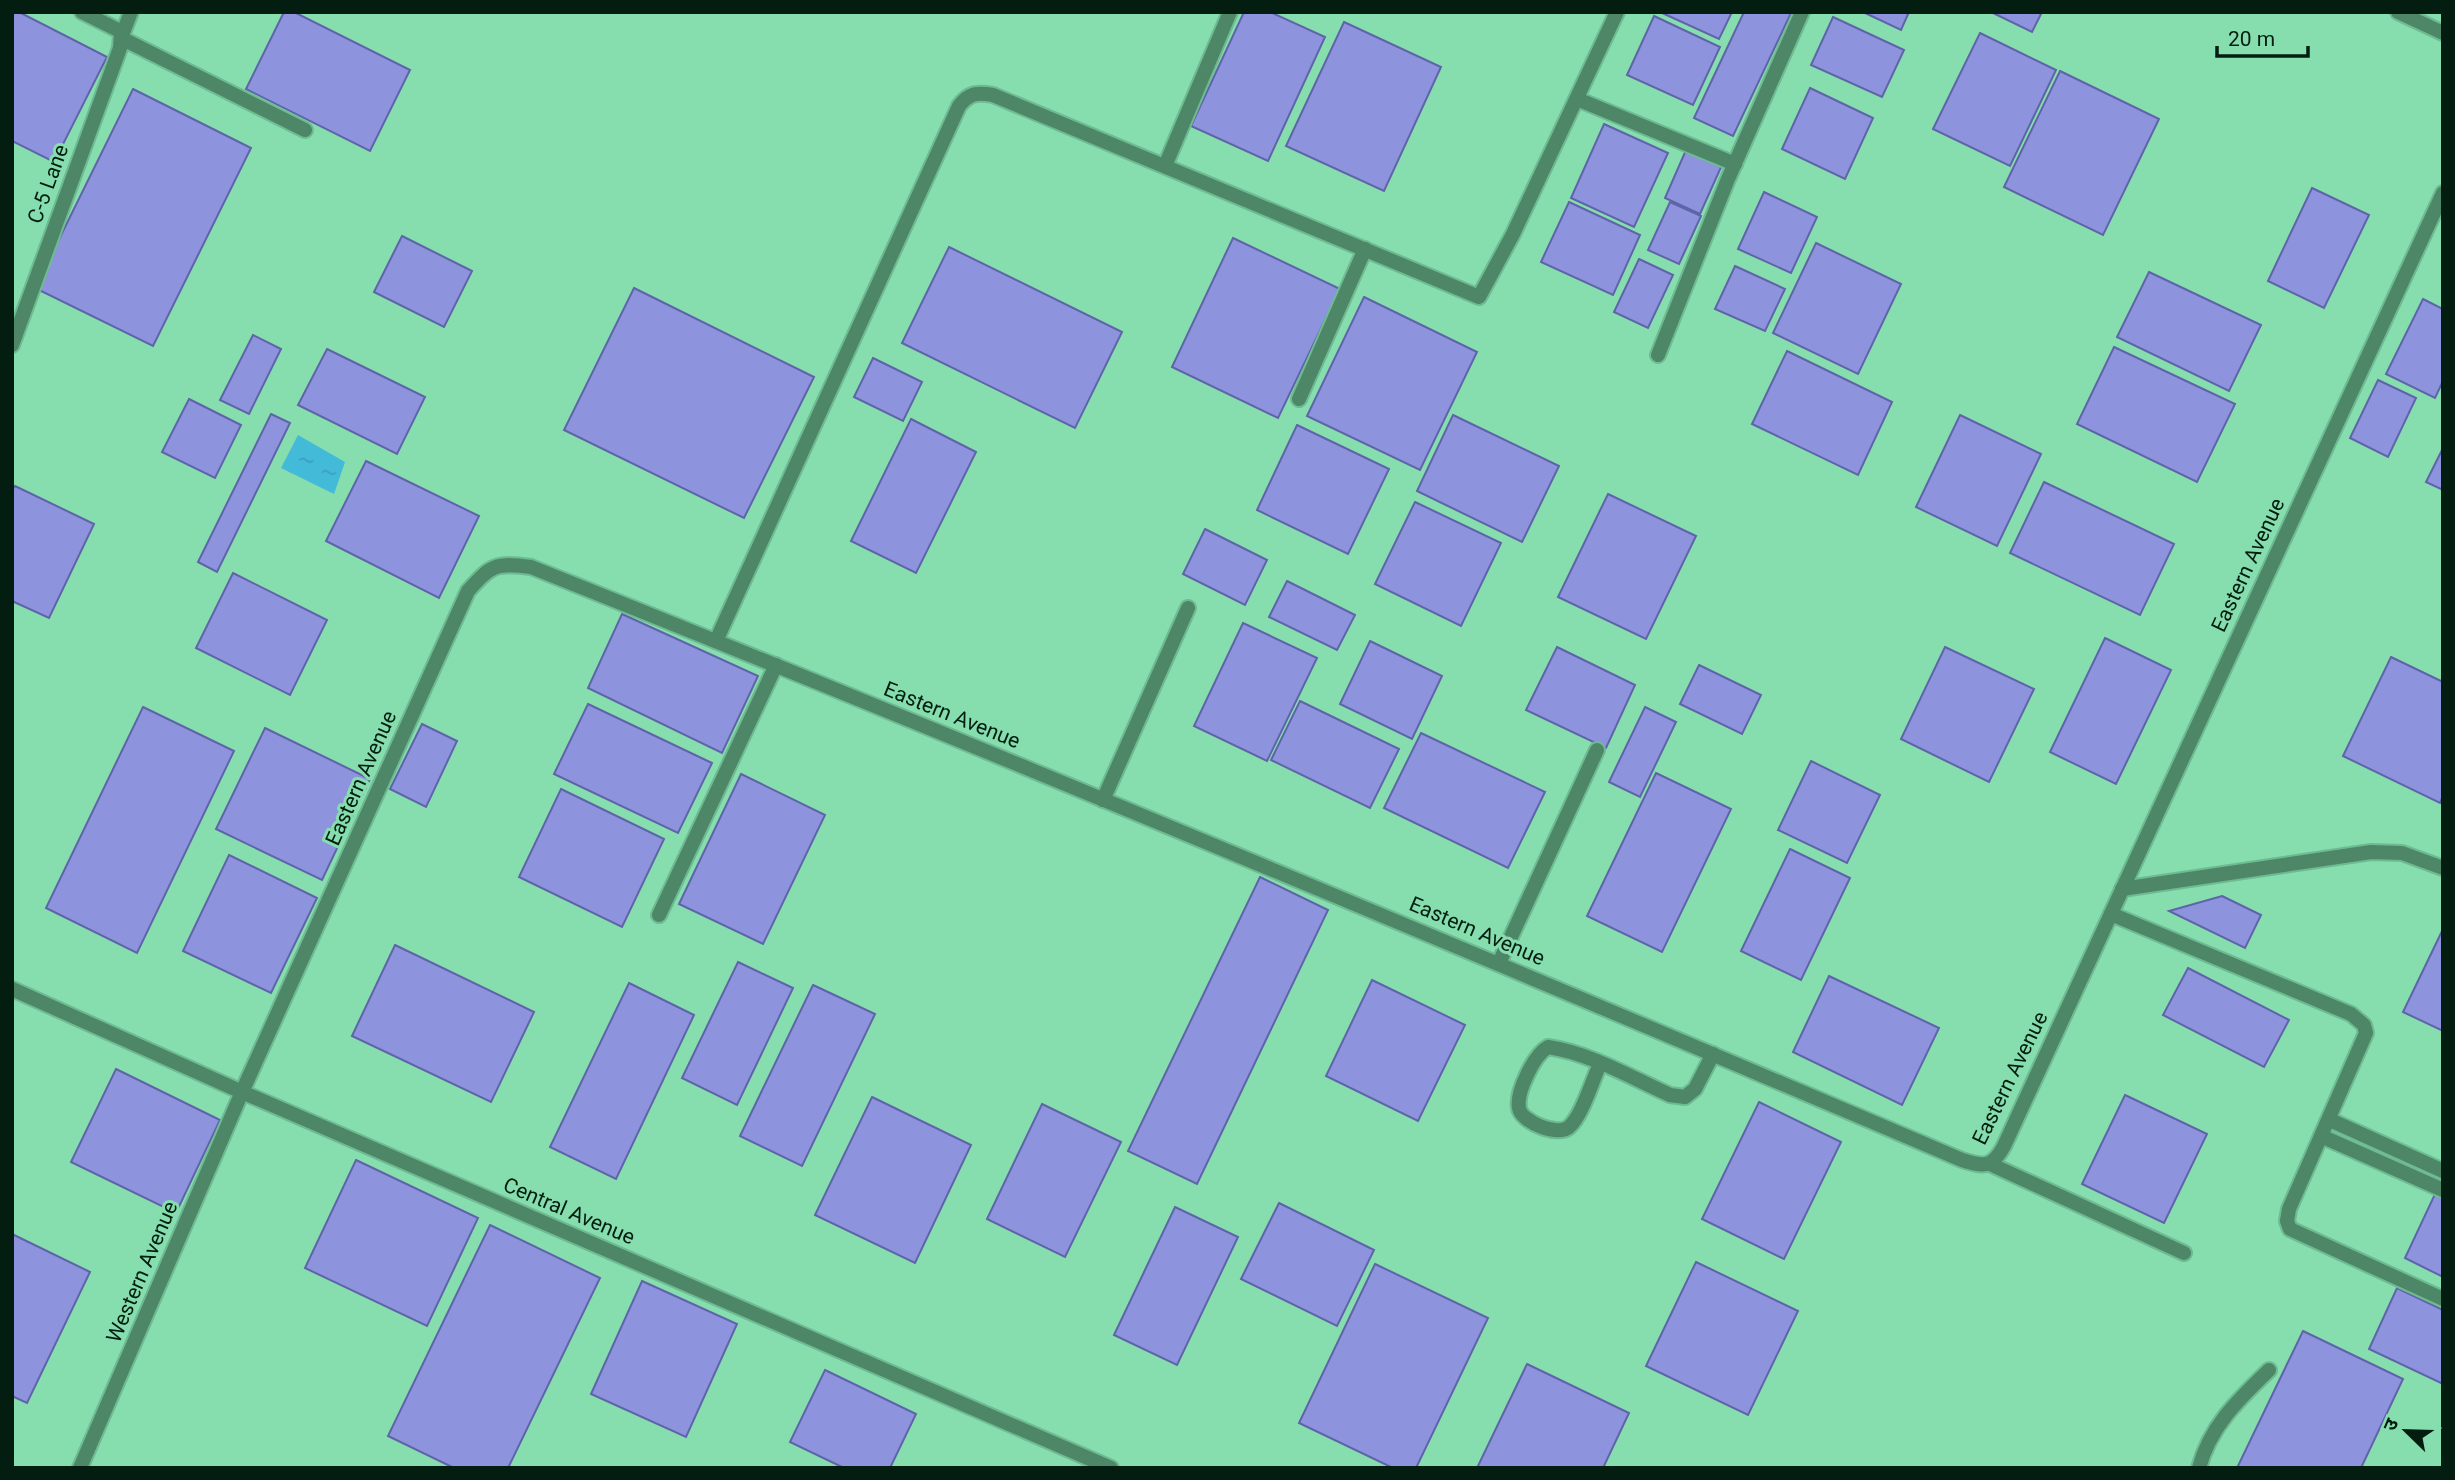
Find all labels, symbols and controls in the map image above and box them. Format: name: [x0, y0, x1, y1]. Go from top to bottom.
scale bar: [2217, 14, 2308, 58]
text: 20 m: [2228, 27, 2275, 51]
street label: C-5 Lane: [23, 141, 73, 227]
street label: Eastern Avenue: [2207, 494, 2289, 636]
street label: Eastern Avenue: [880, 677, 1024, 753]
street label: Eastern Avenue: [321, 707, 401, 849]
street label: Eastern Avenue: [1406, 892, 1548, 970]
street label: Eastern Avenue: [1967, 1008, 2053, 1148]
street label: Central Avenue: [500, 1173, 638, 1249]
street label: Western Avenue: [101, 1198, 183, 1346]
north arrow: [2371, 1396, 2441, 1466]
text: उ: [2378, 1414, 2404, 1434]

